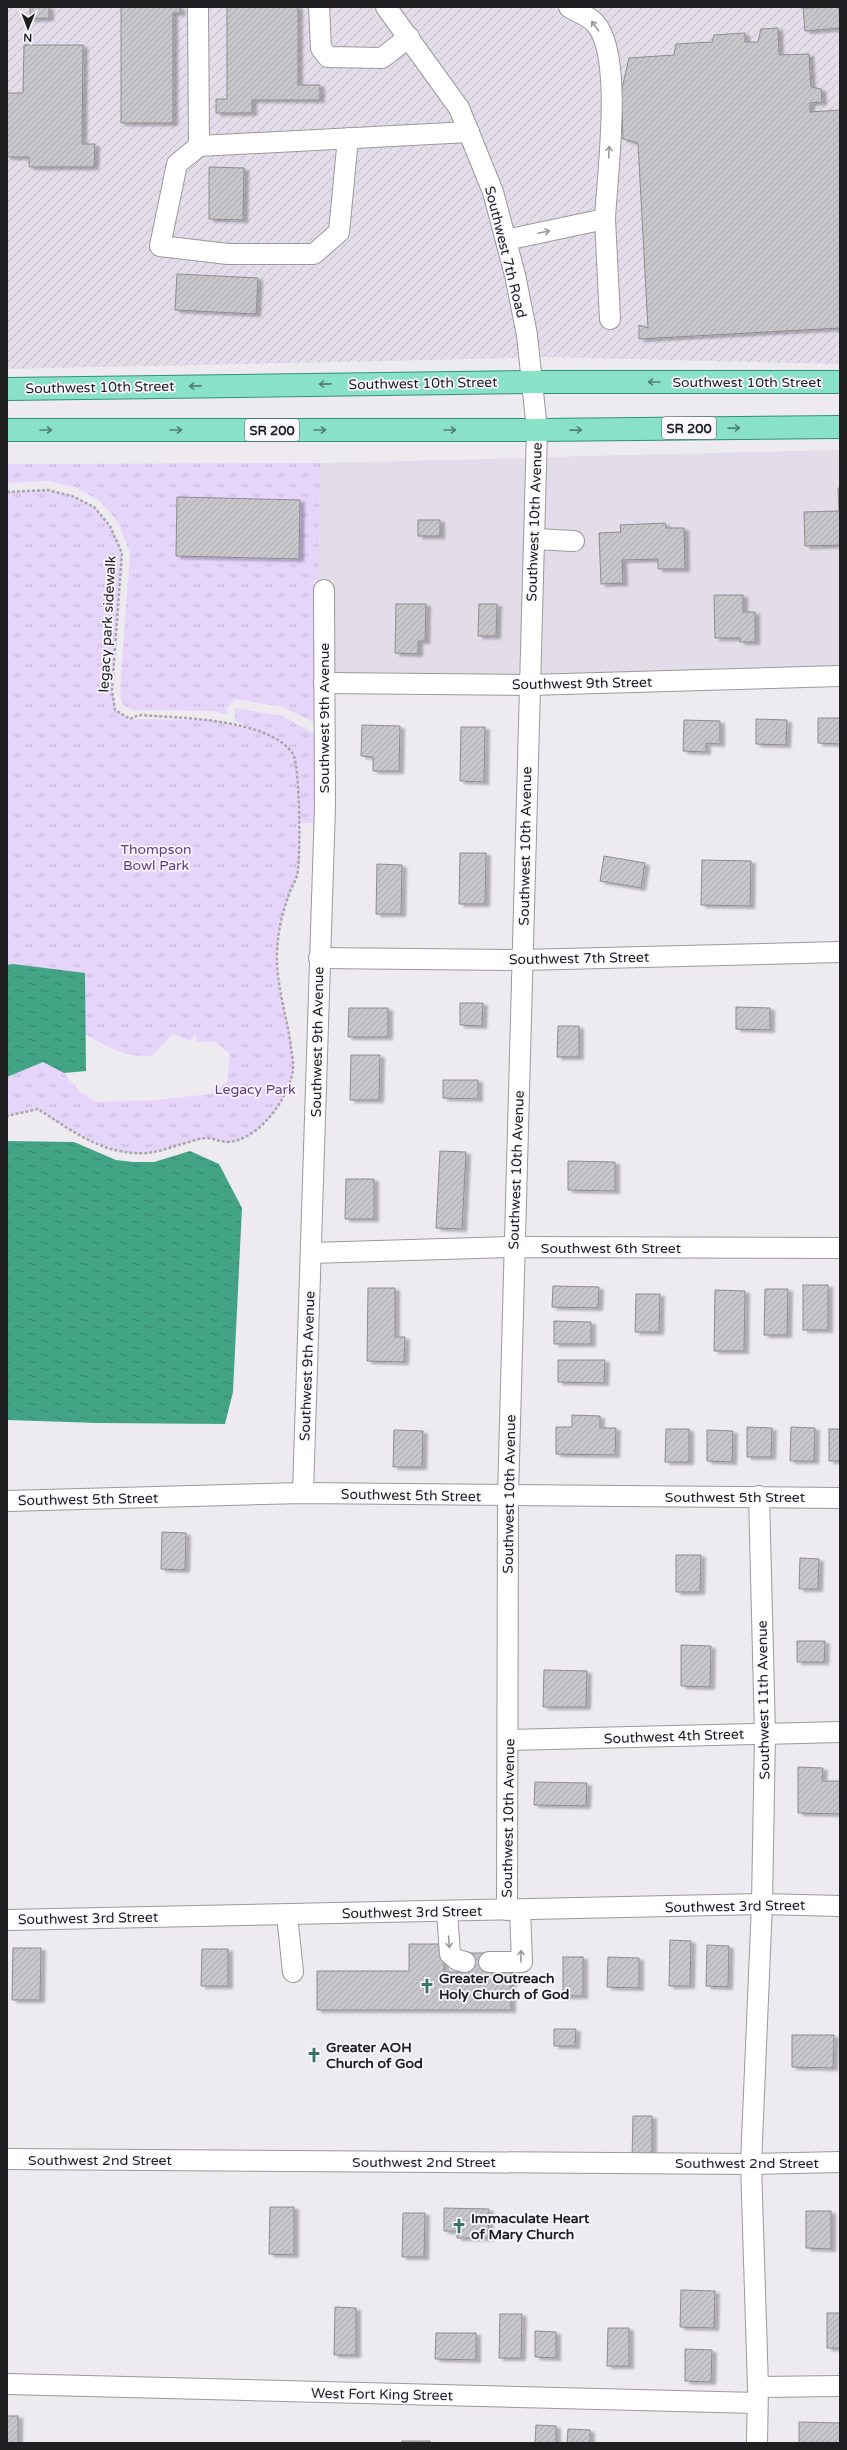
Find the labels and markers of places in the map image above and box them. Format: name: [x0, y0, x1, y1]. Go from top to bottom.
place label: Greater Outreach Holy Church of God: [439, 1970, 570, 2003]
church icon: Greater Outreach Holy Church of God: [418, 1977, 436, 1995]
place label: Greater AOH Church of God: [326, 2039, 423, 2072]
church icon: Greater AOH Church of God: [305, 2046, 323, 2064]
place label: Immaculate Heart of Mary Church: [471, 2210, 590, 2243]
church icon: Immaculate Heart of Mary Church: [450, 2217, 468, 2235]

